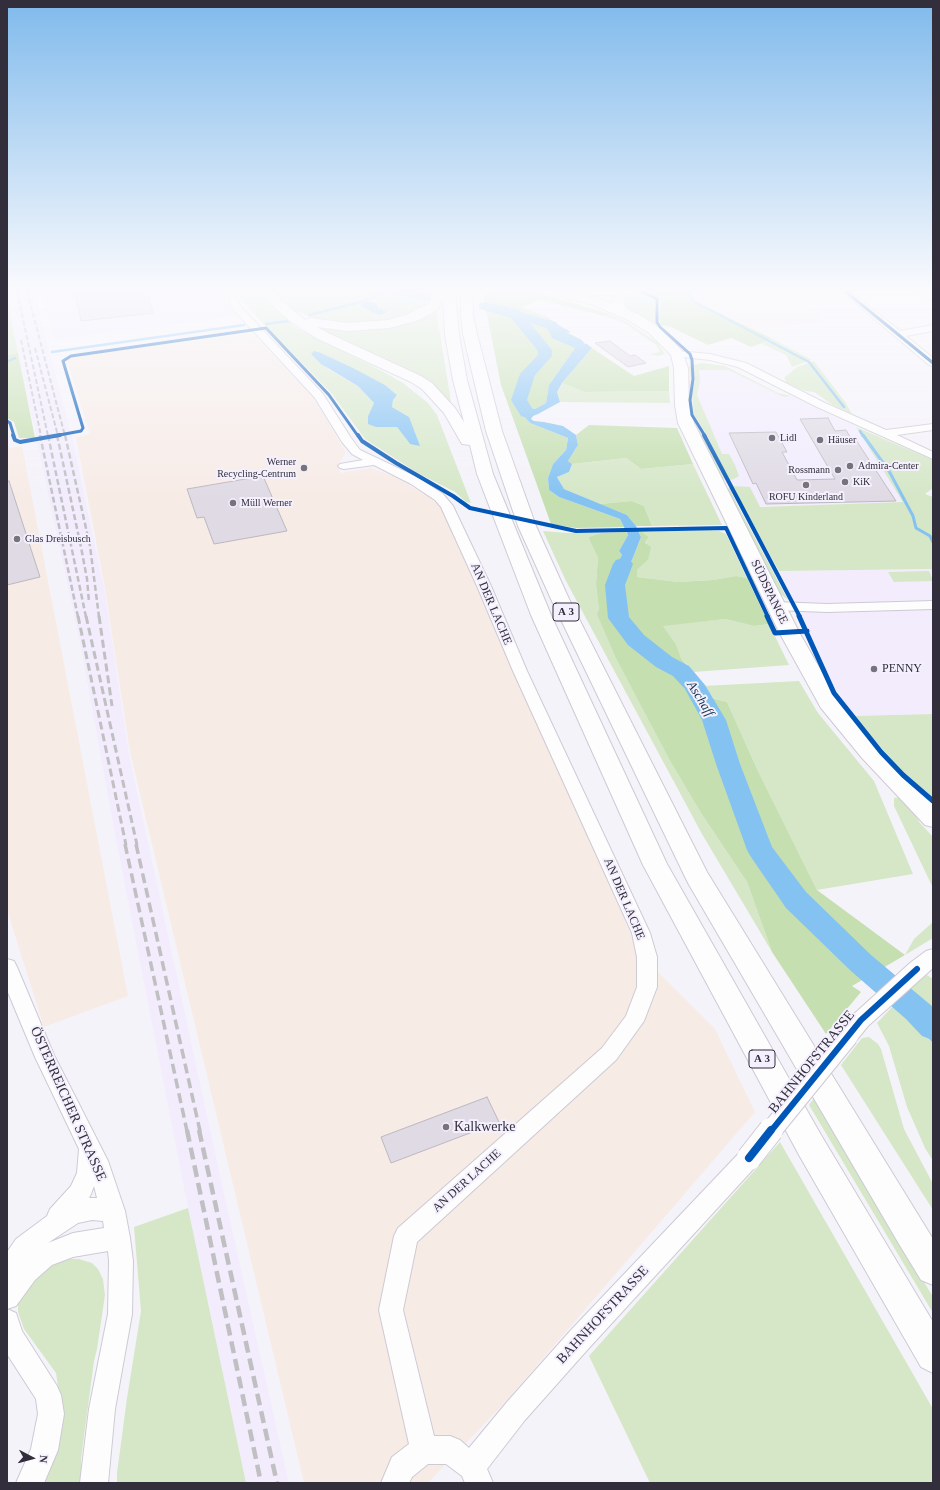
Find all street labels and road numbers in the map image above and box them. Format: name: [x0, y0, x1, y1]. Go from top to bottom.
street label: SÜDSPANGE: [747, 558, 791, 626]
street label: AN DER LACHE: [467, 561, 515, 647]
road number: A 3: [553, 603, 579, 621]
street label: AN DER LACHE: [600, 856, 648, 942]
street label: BAHNHOFSTRASSE: [765, 1007, 859, 1117]
street label: ÖSTERREICHER STRASSE: [26, 1024, 110, 1184]
road number: A 3: [749, 1050, 775, 1068]
street label: AN DER LACHE: [430, 1146, 504, 1216]
street label: BAHNHOFSTRASSE: [553, 1263, 653, 1367]

